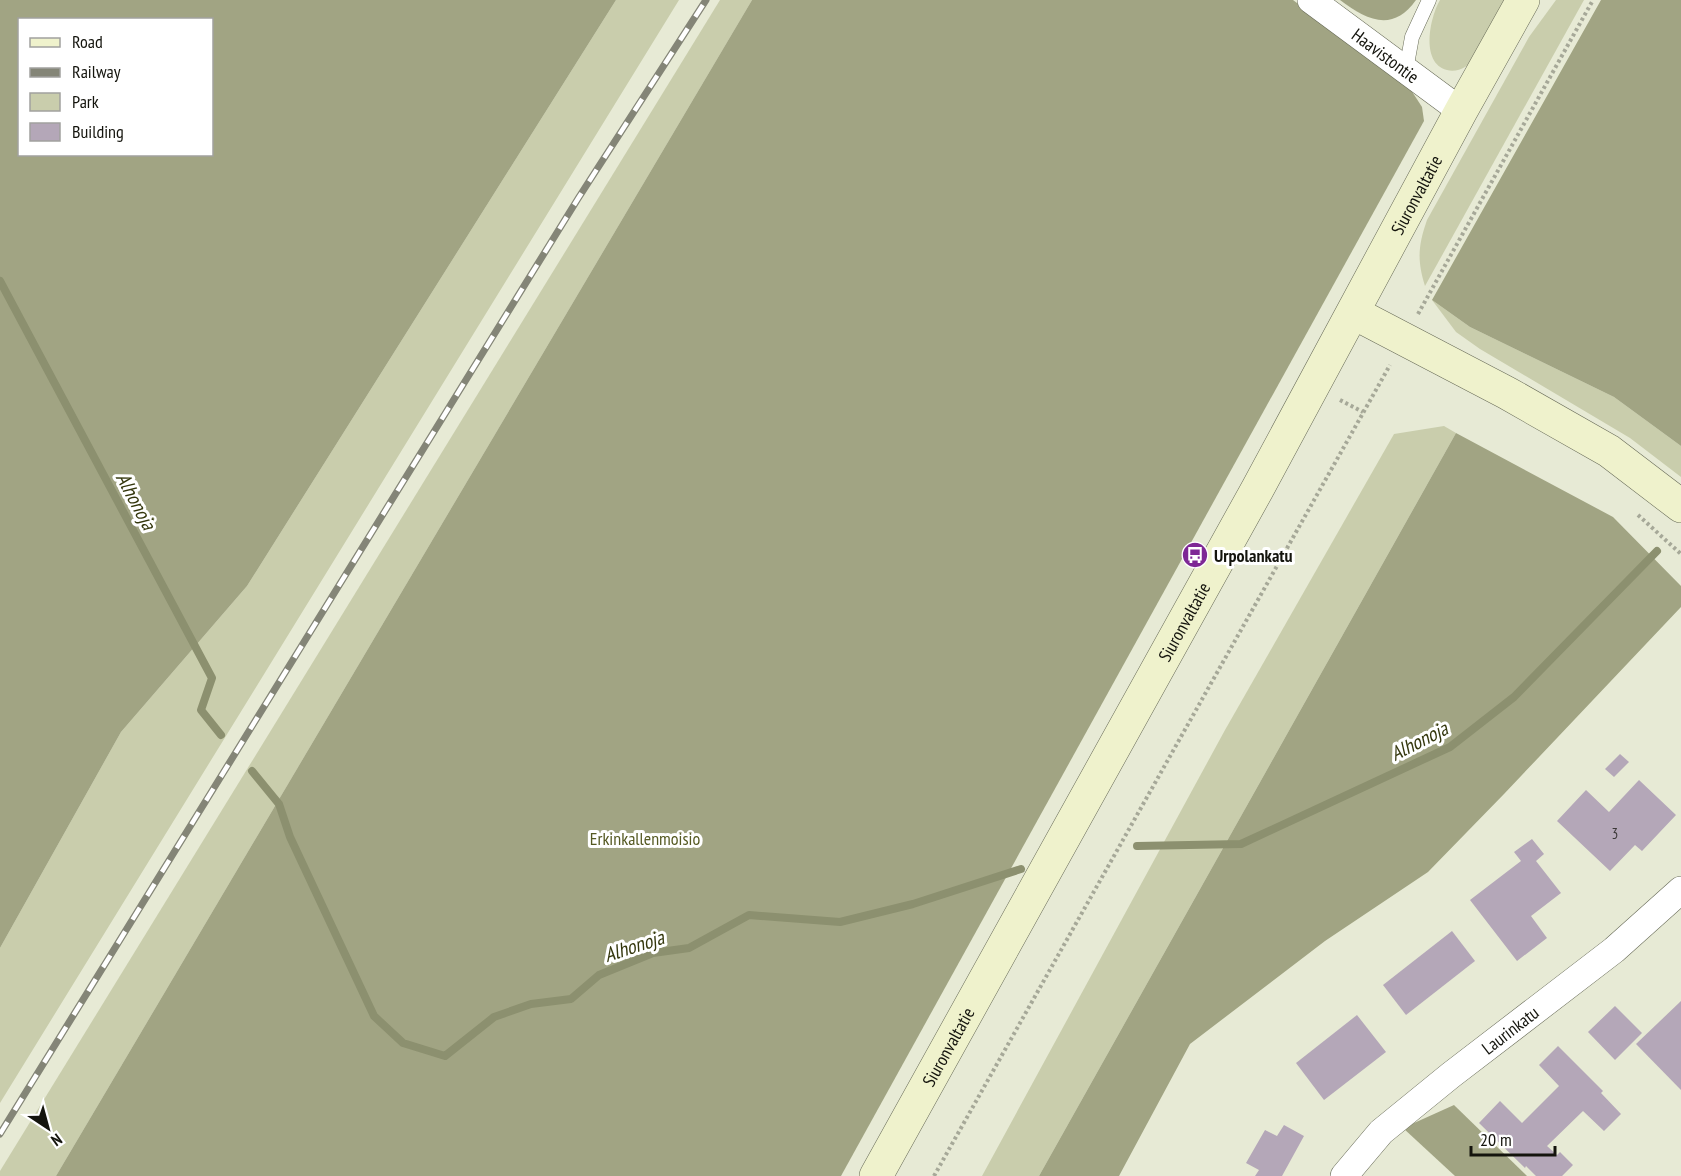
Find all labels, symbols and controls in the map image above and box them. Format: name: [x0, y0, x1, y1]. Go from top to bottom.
legend: [18, 18, 213, 156]
street label: Haavistontie: [1348, 23, 1424, 88]
text: Road: [72, 30, 103, 53]
text: Railway: [72, 60, 121, 83]
text: Park: [72, 90, 99, 113]
text: Building: [72, 120, 124, 143]
street label: Siuronvaltatie: [1385, 151, 1447, 238]
water label: Alhonoja: [110, 468, 162, 535]
bus stop icon: Urpolankatu: [1180, 540, 1210, 570]
place label: Urpolankatu: [1214, 544, 1293, 567]
street label: Siuronvaltatie: [1153, 578, 1215, 665]
water label: Alhonoja: [1386, 715, 1453, 766]
house number: 3: [1612, 824, 1618, 843]
park label: Erkinkallenmoisio: [590, 827, 700, 850]
water label: Alhonoja: [601, 924, 668, 968]
street label: Laurinkatu: [1477, 1001, 1543, 1059]
street label: Siuronvaltatie: [917, 1003, 979, 1090]
north arrow: [18, 1098, 78, 1158]
scale bar: [1471, 1119, 1555, 1157]
text: 20 m: [1480, 1128, 1512, 1151]
text: N: [47, 1130, 66, 1151]

